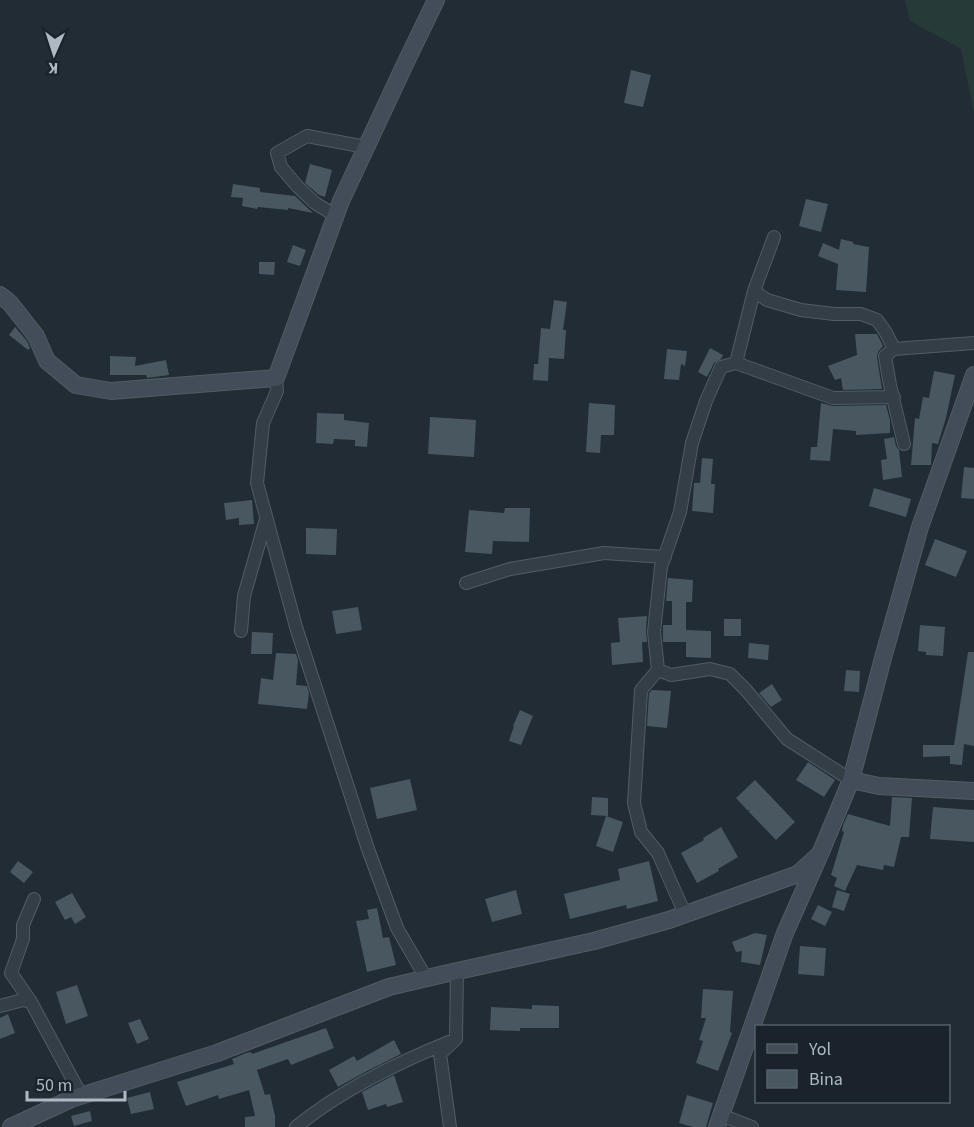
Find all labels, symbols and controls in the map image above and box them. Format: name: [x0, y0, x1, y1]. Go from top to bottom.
north arrow: [24, 24, 84, 84]
text: K: [48, 57, 59, 79]
legend: [755, 1025, 950, 1103]
text: Yol: [808, 1037, 831, 1062]
scale bar: [27, 1064, 124, 1102]
text: Bina: [809, 1067, 843, 1092]
text: 50 m: [36, 1073, 72, 1098]

